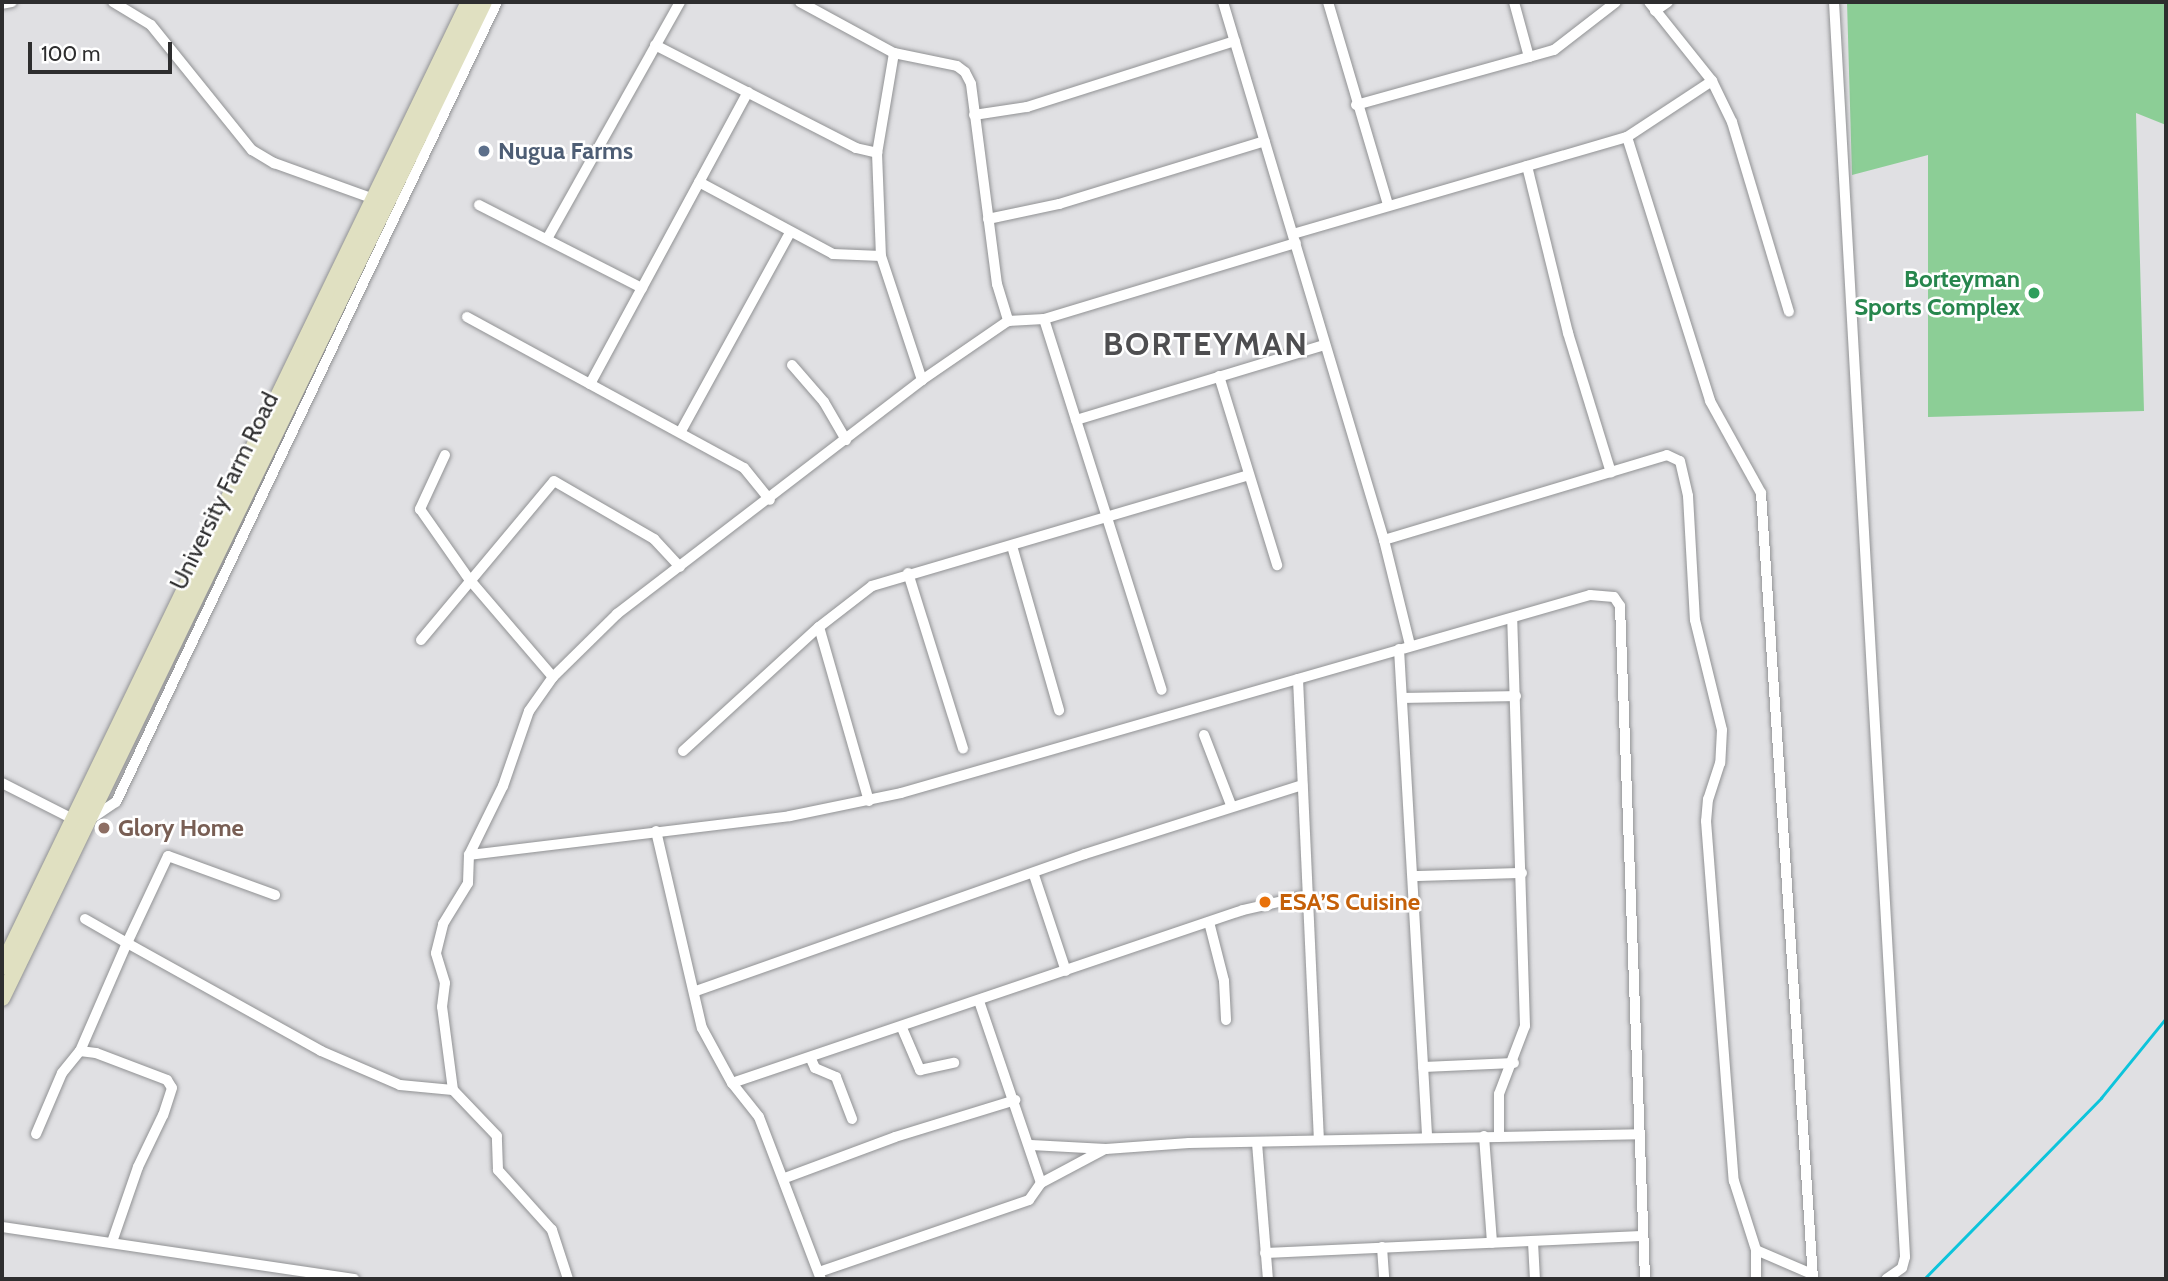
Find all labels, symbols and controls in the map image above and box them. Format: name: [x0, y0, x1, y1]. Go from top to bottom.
scale bar: [32, 28, 175, 72]
text: 100 m: [41, 41, 100, 66]
place label: Nugua Farms: [498, 137, 633, 165]
marker: Nugua Farms: [476, 143, 492, 159]
place label: Borteyman Sports Complex: [1854, 265, 2020, 321]
marker: Borteyman Sports Complex: [2026, 285, 2042, 301]
district label: BORTEYMAN: [1104, 325, 1308, 363]
street label: University Farm Road: [164, 387, 284, 595]
place label: Glory Home: [118, 814, 244, 842]
marker: Glory Home: [96, 820, 112, 836]
place label: ESA’S Cuisine: [1279, 888, 1420, 916]
marker: ESA’S Cuisine: [1257, 894, 1273, 910]

